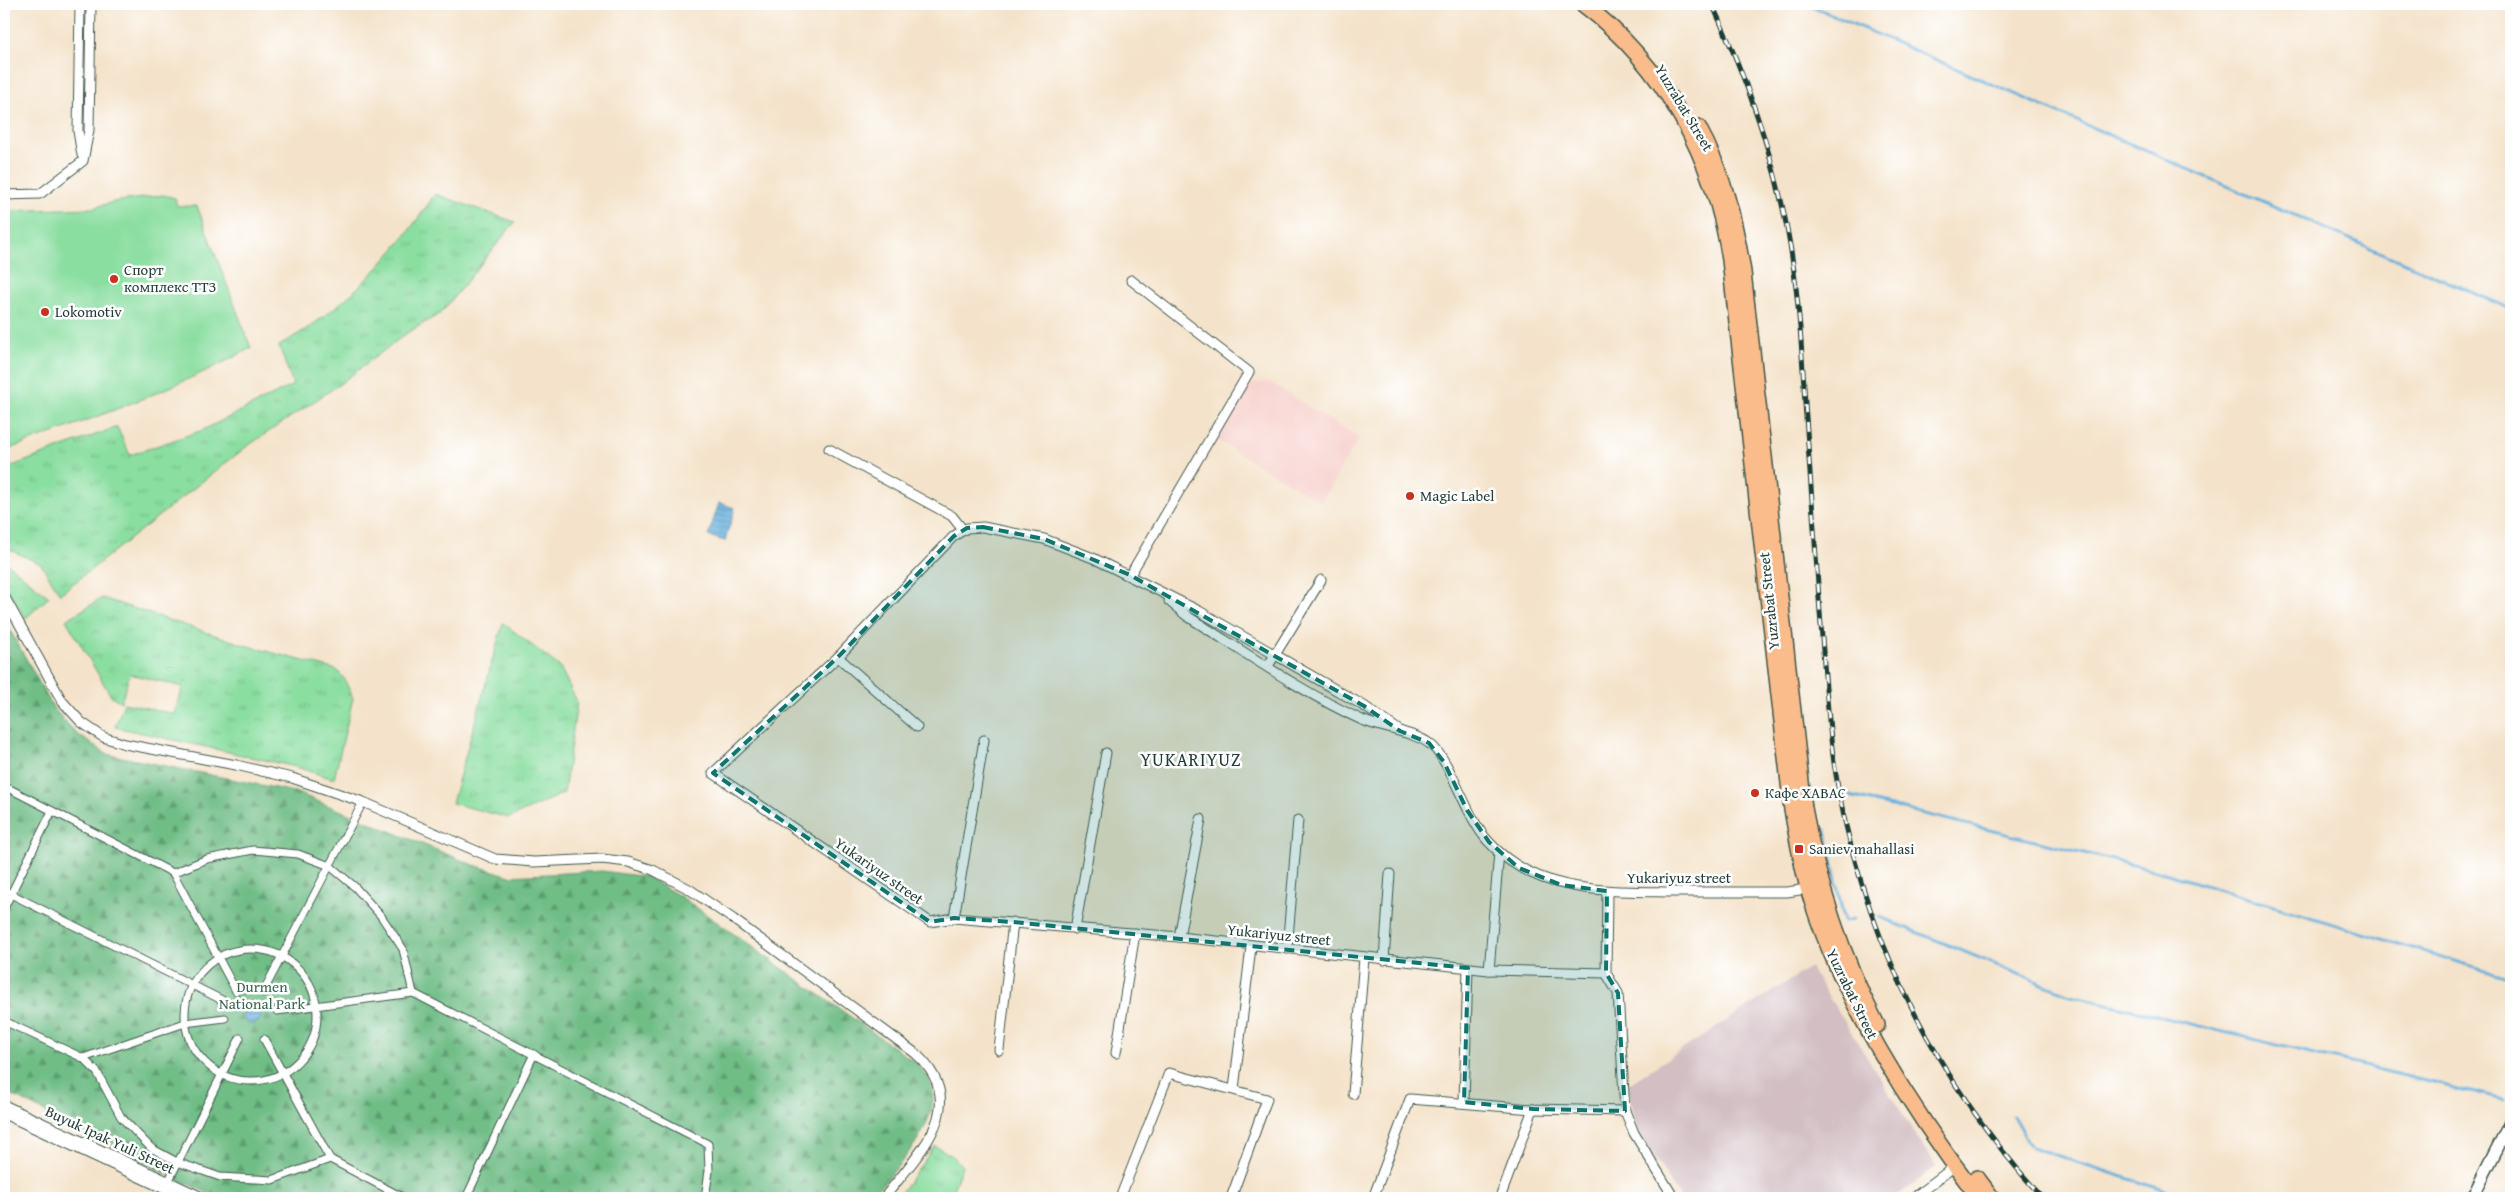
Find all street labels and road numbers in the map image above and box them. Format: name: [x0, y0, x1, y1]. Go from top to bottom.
street label: Yuzrabat Street: [1650, 60, 1719, 156]
street label: Yuzrabat Street: [1753, 550, 1784, 651]
street label: Yukariyuz street: [831, 832, 929, 909]
street label: Yukariyuz street: [1627, 867, 1732, 888]
street label: Yukariyuz street: [1226, 919, 1333, 950]
street label: Yuzrabat Street: [1821, 945, 1884, 1043]
street label: Buyuk Ipak Yuli Street: [42, 1100, 179, 1179]

